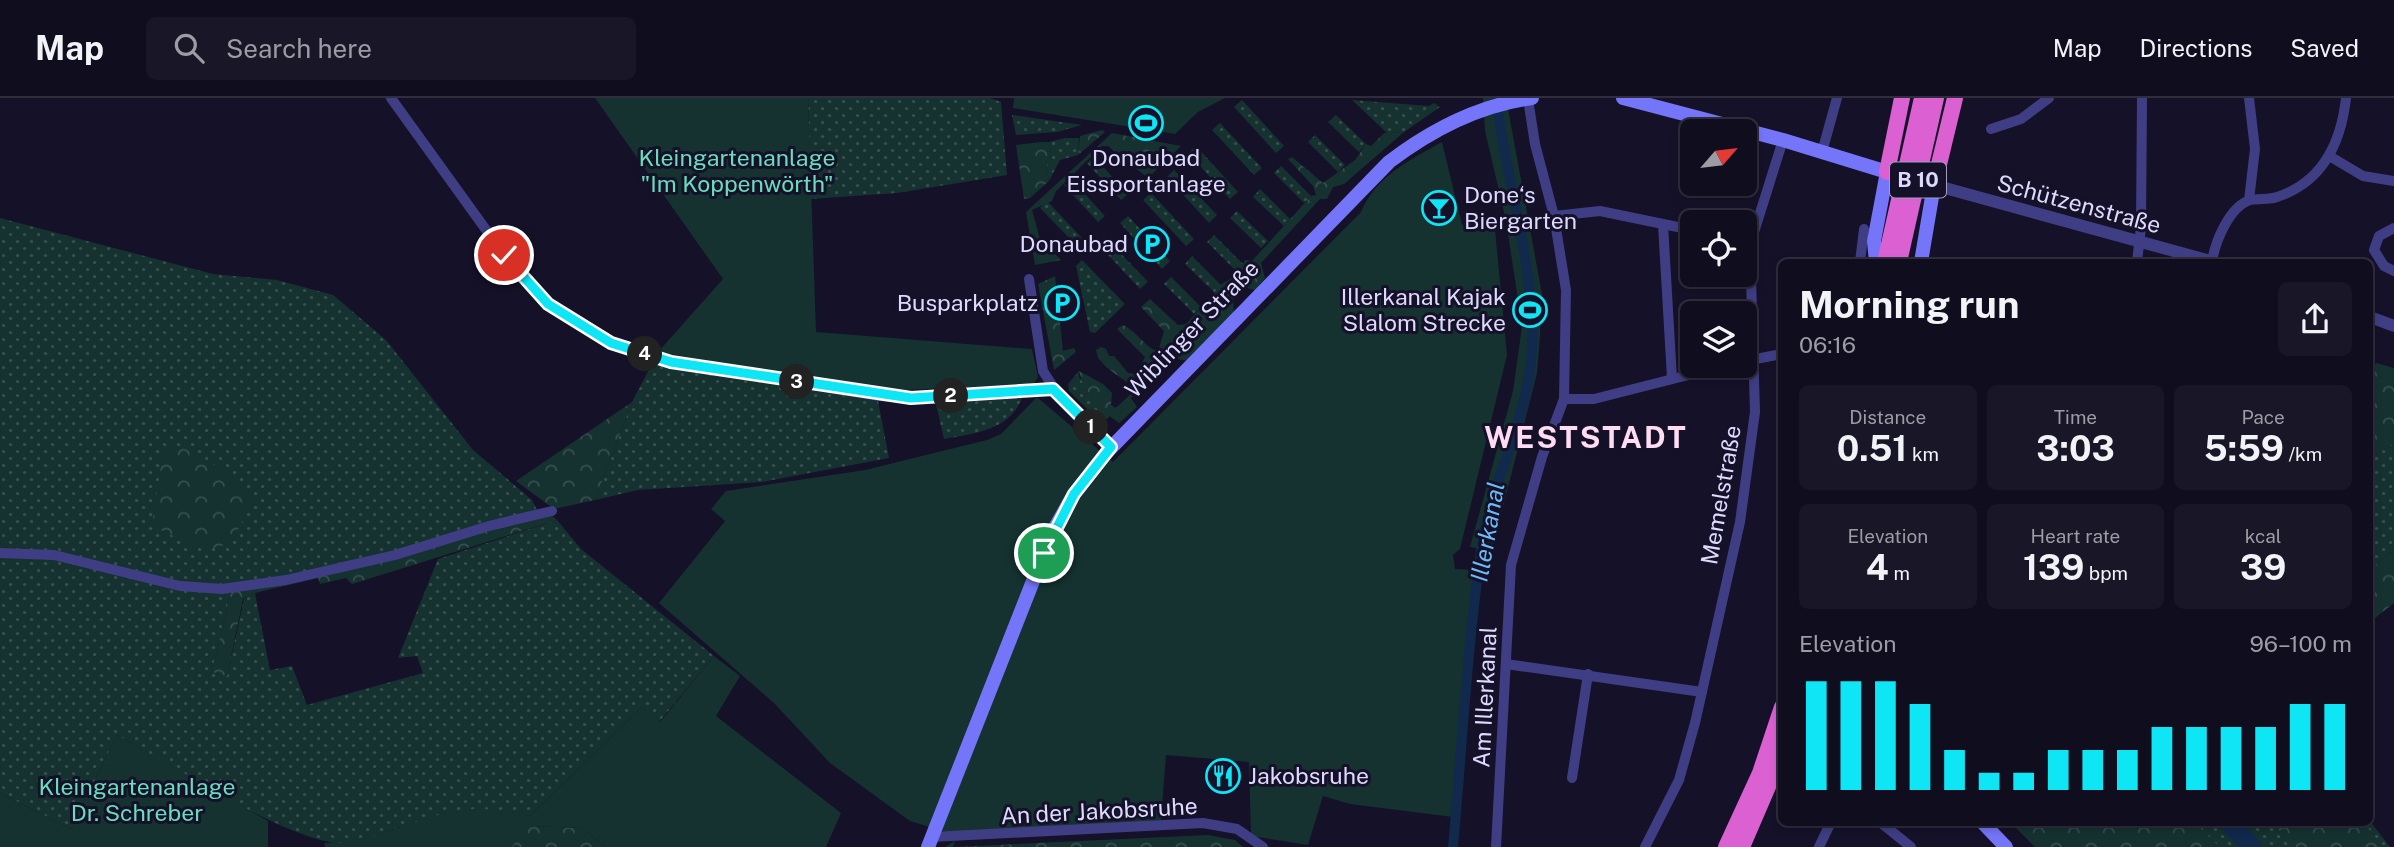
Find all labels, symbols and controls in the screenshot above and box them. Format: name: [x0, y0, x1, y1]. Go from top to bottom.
search box: [146, 17, 636, 80]
text: Map: [35, 29, 104, 67]
icon: search: [170, 29, 208, 67]
text: Search here: [226, 33, 372, 64]
text: Map: [2053, 34, 2102, 62]
text: Directions: [2140, 34, 2252, 62]
text: Saved: [2290, 34, 2359, 62]
sports icon: Donaubad Eissportanlage: [1127, 104, 1165, 142]
north arrow: [1680, 119, 1757, 196]
map controls: [1680, 119, 1757, 378]
park label: Kleingartenanlage "Im Koppenwörth": [639, 144, 836, 197]
place label: Donaubad Eissportanlage: [1066, 144, 1226, 197]
road number: B 10: [1890, 162, 1946, 198]
street label: Schützenstraße: [1994, 169, 2164, 238]
place label: Done‘s Biergarten: [1464, 181, 1577, 234]
bar icon: Done‘s Biergarten: [1420, 189, 1458, 227]
button: locate: [1680, 210, 1757, 287]
pin: [474, 225, 534, 285]
parking icon: Donaubad: [1133, 225, 1171, 263]
place label: Donaubad: [1020, 230, 1128, 257]
icon: check: [485, 236, 523, 274]
street label: Wiblinger Straße: [1119, 254, 1264, 403]
text: Morning run: [1799, 282, 2020, 327]
button: share: [2278, 282, 2352, 356]
place label: Illerkanal Kajak Slalom Strecke: [1341, 283, 1506, 336]
parking icon: Busparkplatz: [1043, 284, 1081, 322]
place label: Busparkplatz: [897, 289, 1038, 316]
sports icon: Illerkanal Kajak Slalom Strecke: [1511, 291, 1549, 329]
button: layers: [1680, 301, 1757, 378]
text: 06:16: [1799, 331, 1856, 358]
pin: 4: [628, 336, 662, 372]
text: 4: [638, 342, 651, 364]
pin: 3: [780, 364, 814, 400]
text: 3: [790, 370, 803, 392]
pin: 2: [934, 378, 968, 414]
text: 2: [944, 384, 957, 406]
text: Distance: [1849, 406, 1926, 428]
text: Time: [2054, 406, 2097, 428]
text: Pace: [2241, 406, 2285, 428]
pin: 1: [1074, 410, 1108, 444]
text: 1: [1086, 415, 1095, 437]
district label: WESTSTADT: [1484, 419, 1688, 455]
street label: Memelstraße: [1695, 423, 1746, 567]
text: 0.51: [1837, 428, 1907, 469]
text: 3:03: [2036, 428, 2115, 469]
text: 5:59: [2204, 428, 2284, 469]
text: km: [1907, 443, 1939, 465]
text: /km: [2284, 443, 2322, 465]
water label: Illerkanal: [1464, 480, 1510, 584]
pin: [1014, 523, 1074, 583]
text: Elevation: [1848, 525, 1928, 547]
text: Heart rate: [2031, 525, 2120, 547]
text: kcal: [2245, 525, 2282, 547]
icon: arrive: [1025, 534, 1063, 572]
text: 4: [1866, 547, 1889, 588]
text: 139: [2023, 547, 2084, 588]
text: 39: [2240, 547, 2286, 588]
text: m: [1889, 562, 1910, 584]
text: bpm: [2084, 562, 2128, 584]
street label: Am Illerkanal: [1467, 626, 1502, 768]
text: Elevation: [1799, 630, 1897, 657]
text: 96–100 m: [2250, 630, 2352, 657]
restaurant icon: Jakobsruhe: [1204, 757, 1242, 795]
place label: Jakobsruhe: [1248, 762, 1369, 789]
park label: Kleingartenanlage Dr. Schreber: [39, 773, 236, 826]
street label: An der Jakobsruhe: [1000, 792, 1198, 829]

